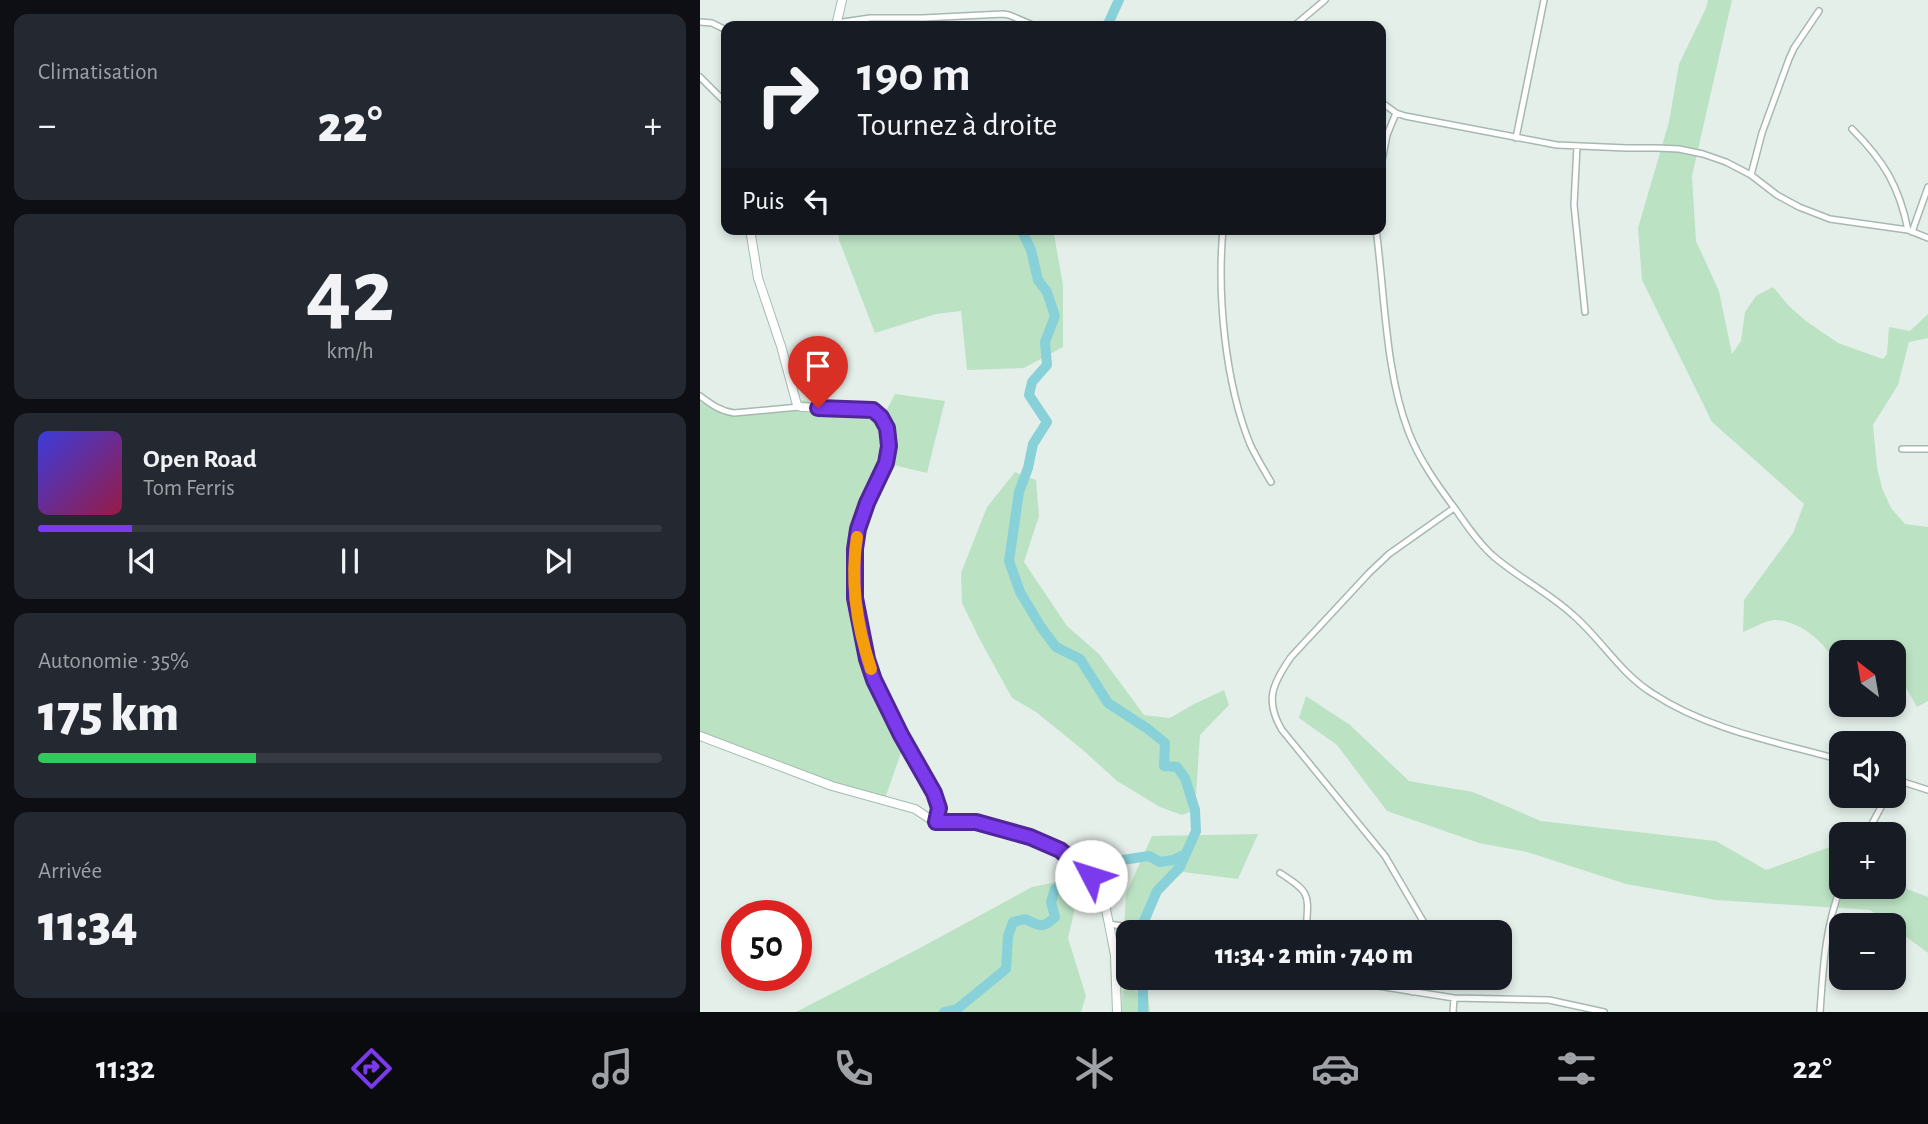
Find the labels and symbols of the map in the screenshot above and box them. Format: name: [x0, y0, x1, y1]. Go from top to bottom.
pin: [788, 336, 848, 408]
north arrow: [1829, 640, 1906, 718]
position arrow: [1054, 839, 1128, 913]
speed limit sign: 50: [721, 900, 812, 991]

